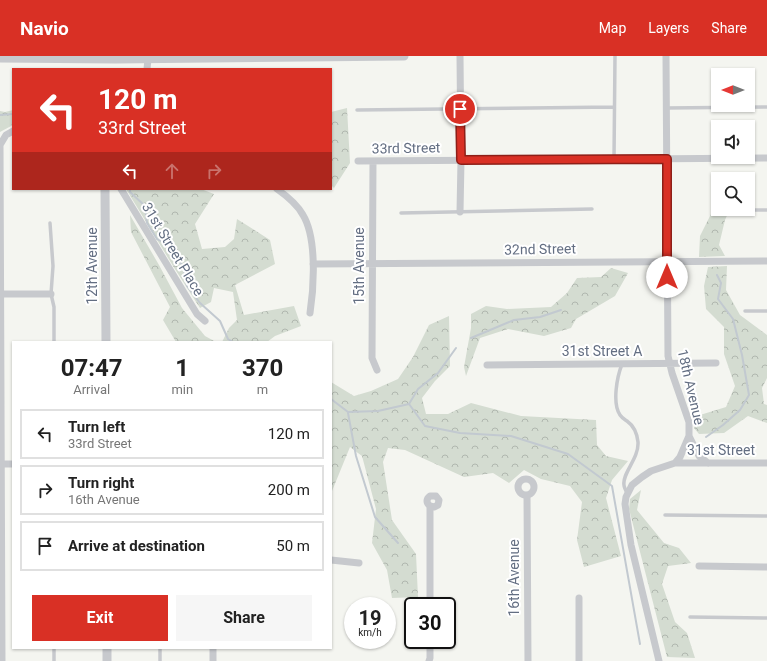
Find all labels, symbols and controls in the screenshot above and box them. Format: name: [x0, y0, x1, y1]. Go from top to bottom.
text: Navio: [20, 17, 69, 40]
text: Map: [599, 20, 626, 36]
text: Layers: [648, 20, 689, 36]
text: Share: [711, 20, 747, 36]
north arrow: [711, 68, 755, 112]
map controls: [711, 68, 755, 216]
text: 120 m: [98, 83, 177, 116]
icon: left: [32, 84, 84, 136]
pin: [443, 92, 477, 126]
icon: arrive: [449, 98, 471, 120]
text: 33rd Street: [98, 117, 186, 138]
button: sound: [711, 120, 755, 164]
street label: 33rd Street: [372, 139, 441, 157]
icon: left: [119, 160, 141, 182]
icon: ahead: [161, 160, 183, 182]
icon: right: [203, 160, 225, 182]
button: search: [711, 172, 755, 216]
street label: 31st Street Place: [139, 199, 207, 299]
street label: 12th Avenue: [84, 227, 100, 305]
street label: 15th Avenue: [351, 227, 367, 305]
street label: 32nd Street: [504, 240, 576, 258]
position arrow: [646, 256, 688, 298]
street label: 31st Street A: [562, 343, 642, 359]
street label: 18th Avenue: [675, 348, 707, 426]
text: 07:47: [61, 354, 123, 382]
text: 1: [175, 354, 189, 382]
text: 370: [242, 354, 283, 382]
text: Arrival: [73, 382, 110, 397]
text: min: [171, 382, 193, 397]
text: m: [257, 382, 268, 397]
text: Turn left: [68, 418, 125, 436]
icon: left: [34, 423, 56, 445]
text: 120 m: [268, 425, 310, 443]
text: 33rd Street: [68, 436, 132, 451]
street label: 31st Street: [687, 442, 755, 458]
text: Turn right: [68, 474, 134, 492]
icon: right: [34, 479, 56, 501]
text: 200 m: [268, 481, 310, 499]
text: 16th Avenue: [68, 492, 140, 507]
icon: arrive: [34, 535, 56, 557]
text: Arrive at destination: [68, 537, 205, 555]
text: 50 m: [276, 537, 310, 555]
street label: 16th Avenue: [506, 539, 522, 617]
button: Exit: [32, 595, 168, 641]
button: Share: [176, 595, 312, 641]
speed limit sign: 30: [404, 597, 456, 649]
text: 19: [359, 606, 381, 630]
text: km/h: [358, 627, 382, 638]

